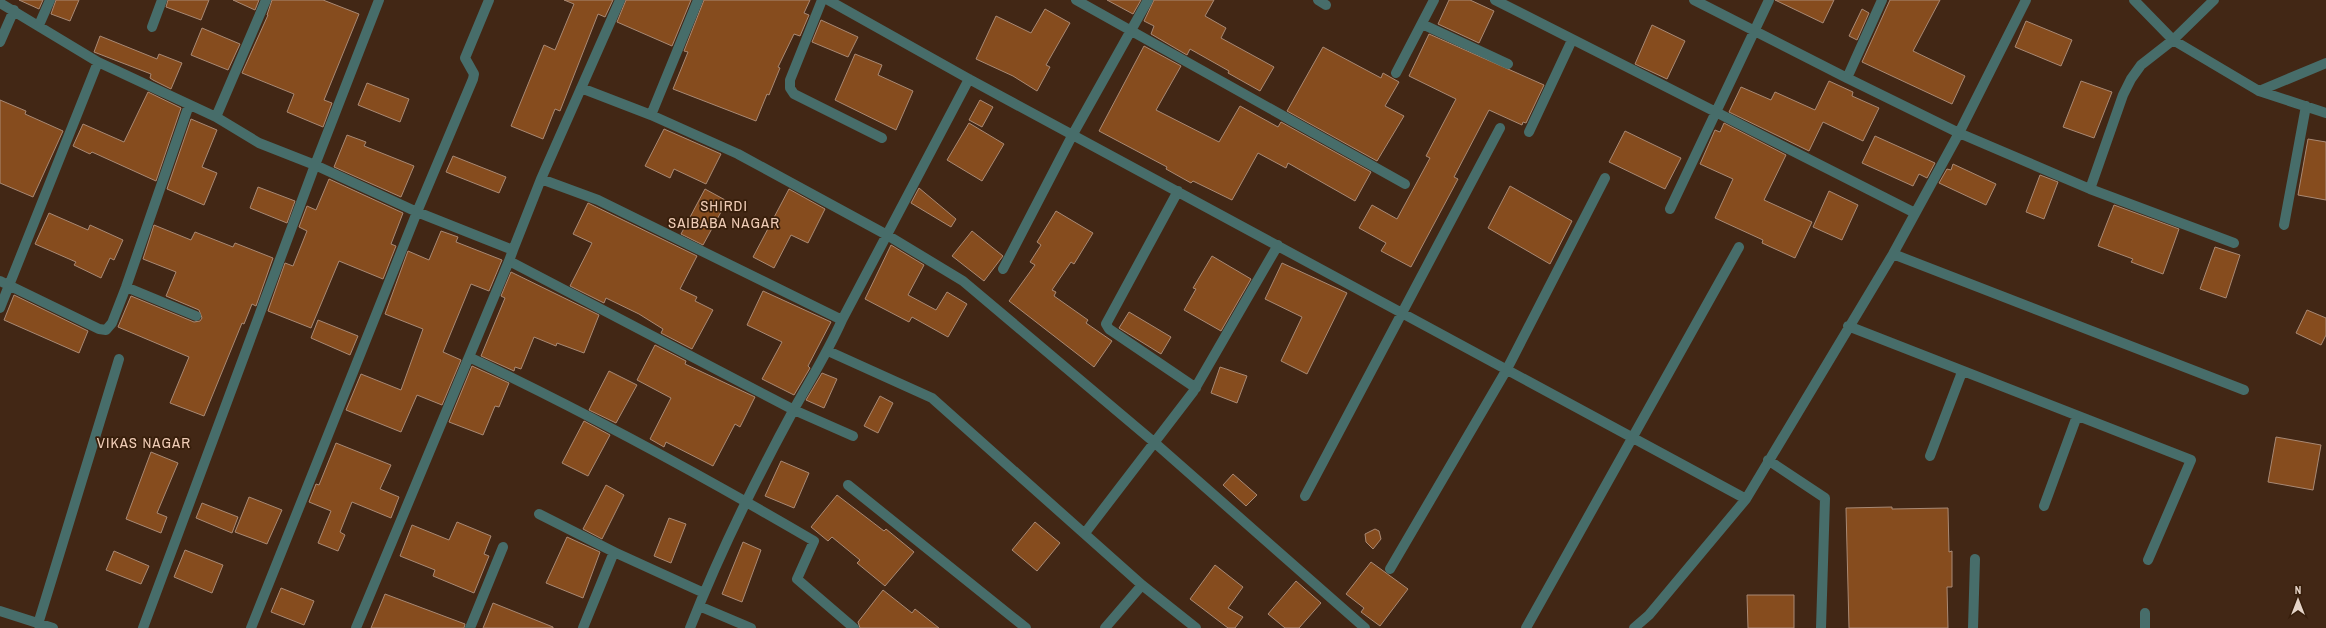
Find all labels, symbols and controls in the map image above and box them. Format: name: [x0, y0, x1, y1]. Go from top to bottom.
district label: SHIRDI SAIBABA NAGAR: [668, 195, 780, 233]
district label: VIKAS NAGAR: [97, 432, 191, 453]
north arrow: [2278, 580, 2318, 620]
text: N: [2295, 583, 2301, 597]

